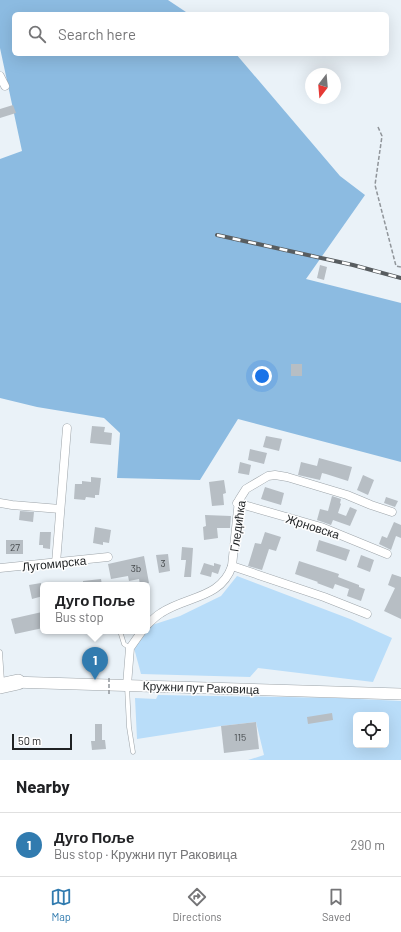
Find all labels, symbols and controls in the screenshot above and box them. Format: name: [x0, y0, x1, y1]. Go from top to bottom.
search box: [12, 12, 389, 56]
icon: search: [26, 23, 48, 45]
text: Search here: [58, 25, 136, 43]
north arrow: [305, 68, 341, 104]
your location: [252, 366, 272, 386]
street label: Гледићка: [226, 499, 249, 553]
street label: Жрновска: [284, 511, 342, 542]
house number: 27: [10, 541, 20, 553]
street label: Лугомирска: [21, 553, 87, 574]
house number: 3: [160, 557, 166, 569]
house number: 3b: [131, 562, 141, 574]
popup: [40, 582, 150, 634]
text: Дуго Поље: [55, 591, 135, 609]
text: Bus stop: [55, 609, 104, 625]
pin: 1: [82, 647, 108, 680]
street label: Кружни пут Раковица: [142, 678, 260, 697]
map controls: [353, 712, 389, 748]
button: locate: [353, 712, 389, 748]
house number: 115: [234, 731, 246, 743]
scale bar: [12, 732, 72, 751]
text: 50 m: [18, 734, 41, 747]
text: Nearby: [16, 776, 70, 796]
text: Дуго Поље: [54, 828, 134, 846]
text: 1: [27, 837, 31, 853]
text: 290 m: [351, 837, 385, 853]
text: Bus stop · Кружни пут Раковица: [54, 846, 237, 862]
tab: Map: [50, 886, 72, 923]
tab: Directions: [172, 886, 222, 923]
tab: Saved: [322, 886, 351, 923]

